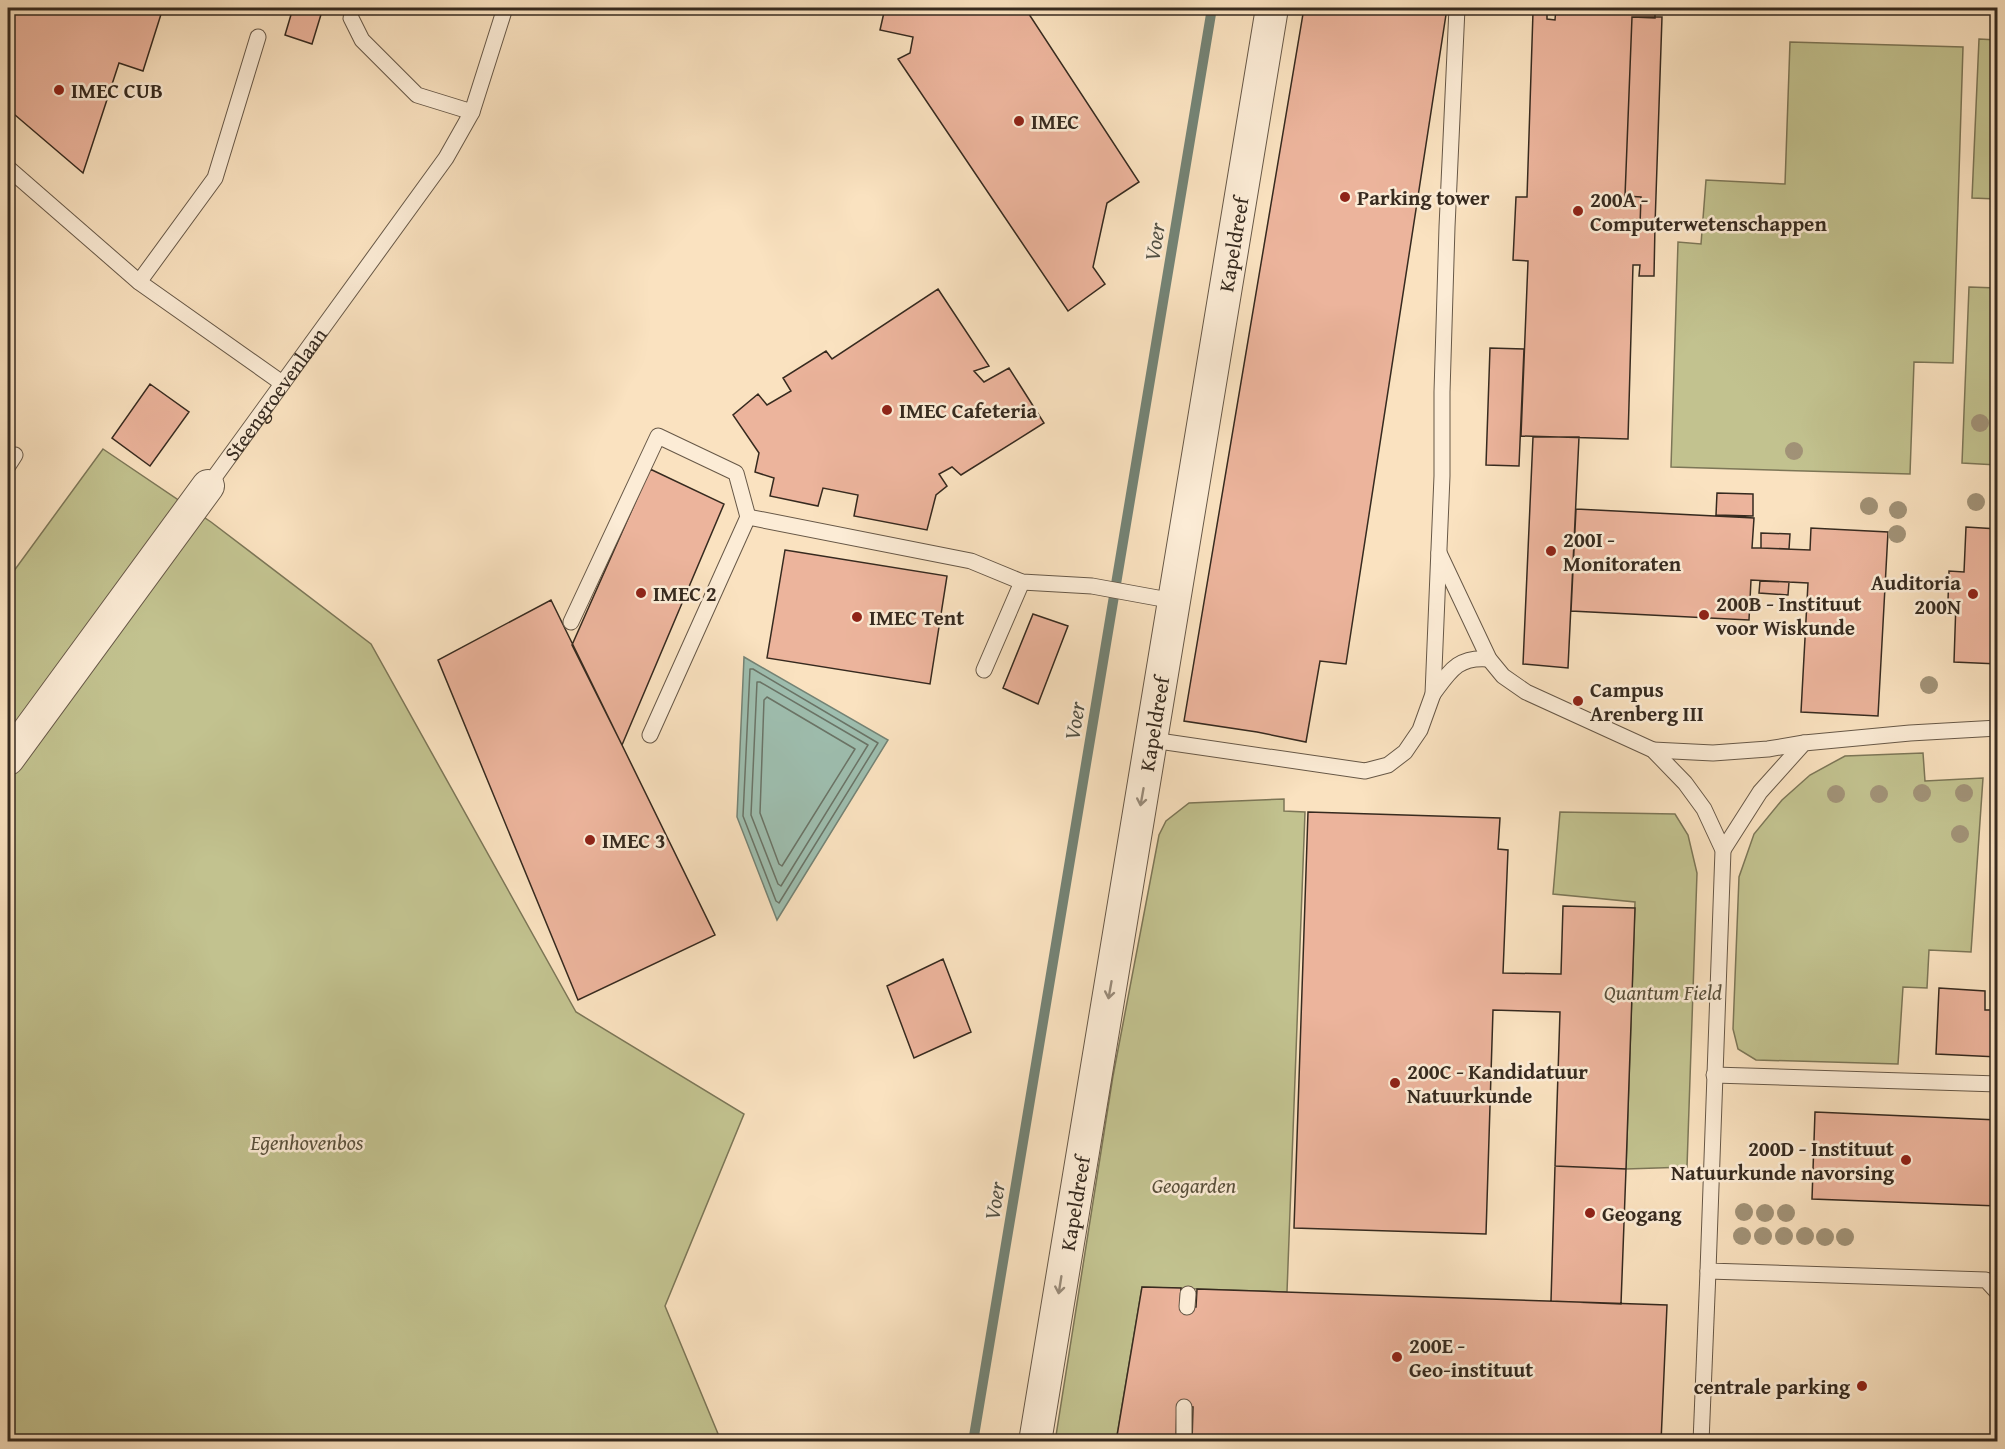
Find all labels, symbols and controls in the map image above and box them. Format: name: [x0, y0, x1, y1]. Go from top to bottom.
place label: IMEC CUB: [71, 75, 163, 106]
marker: IMEC CUB: [52, 83, 66, 97]
place label: IMEC: [1031, 106, 1079, 137]
marker: IMEC: [1012, 114, 1026, 128]
place label: Parking tower: [1357, 182, 1490, 213]
place label: 200A - Computerwetenschappen: [1590, 184, 1827, 239]
marker: Parking tower: [1338, 190, 1352, 204]
street label: Kapeldreef: [1210, 192, 1256, 294]
marker: 200A - Computerwetenschappen: [1571, 204, 1585, 218]
water label: Voer: [1135, 220, 1173, 264]
street label: Steengroevenlaan: [216, 321, 334, 467]
place label: IMEC Cafeteria: [899, 395, 1038, 426]
marker: IMEC Cafeteria: [880, 403, 894, 417]
place label: 200I - Monitoraten: [1563, 524, 1682, 579]
marker: 200I - Monitoraten: [1544, 544, 1558, 558]
place label: Auditoria 200N: [1871, 567, 1961, 622]
place label: IMEC 2: [653, 578, 717, 609]
marker: IMEC 2: [634, 586, 648, 600]
marker: Auditoria 200N: [1966, 587, 1980, 601]
place label: 200B - Instituut voor Wiskunde: [1716, 588, 1861, 643]
place label: IMEC Tent: [869, 602, 964, 633]
marker: 200B - Instituut voor Wiskunde: [1697, 608, 1711, 622]
marker: IMEC Tent: [850, 610, 864, 624]
street label: Kapeldreef: [1131, 672, 1177, 773]
place label: Campus Arenberg III: [1590, 674, 1704, 729]
marker: Campus Arenberg III: [1571, 694, 1585, 708]
water label: Voer: [1055, 699, 1093, 743]
one-way arrow: [1137, 787, 1148, 807]
place label: IMEC 3: [602, 825, 666, 856]
marker: IMEC 3: [583, 833, 597, 847]
park label: Quantum Field: [1604, 977, 1722, 1008]
one-way arrow: [1104, 979, 1115, 999]
place label: 200C - Kandidatuur Natuurkunde: [1407, 1056, 1588, 1111]
marker: 200C - Kandidatuur Natuurkunde: [1388, 1076, 1402, 1090]
park label: Egenhovenbos: [250, 1127, 364, 1158]
place label: 200D - Instituut Natuurkunde navorsing: [1671, 1133, 1895, 1188]
street label: Kapeldreef: [1051, 1151, 1098, 1253]
marker: 200D - Instituut Natuurkunde navorsing: [1899, 1153, 1913, 1167]
park label: Geogarden: [1152, 1170, 1237, 1201]
water label: Voer: [975, 1179, 1013, 1223]
place label: Geogang: [1602, 1198, 1682, 1229]
marker: Geogang: [1583, 1206, 1597, 1220]
one-way arrow: [1055, 1275, 1066, 1295]
place label: 200E - Geo-instituut: [1409, 1330, 1533, 1385]
marker: 200E - Geo-instituut: [1390, 1350, 1404, 1364]
place label: centrale parking: [1694, 1371, 1851, 1402]
marker: centrale parking: [1855, 1379, 1869, 1393]

